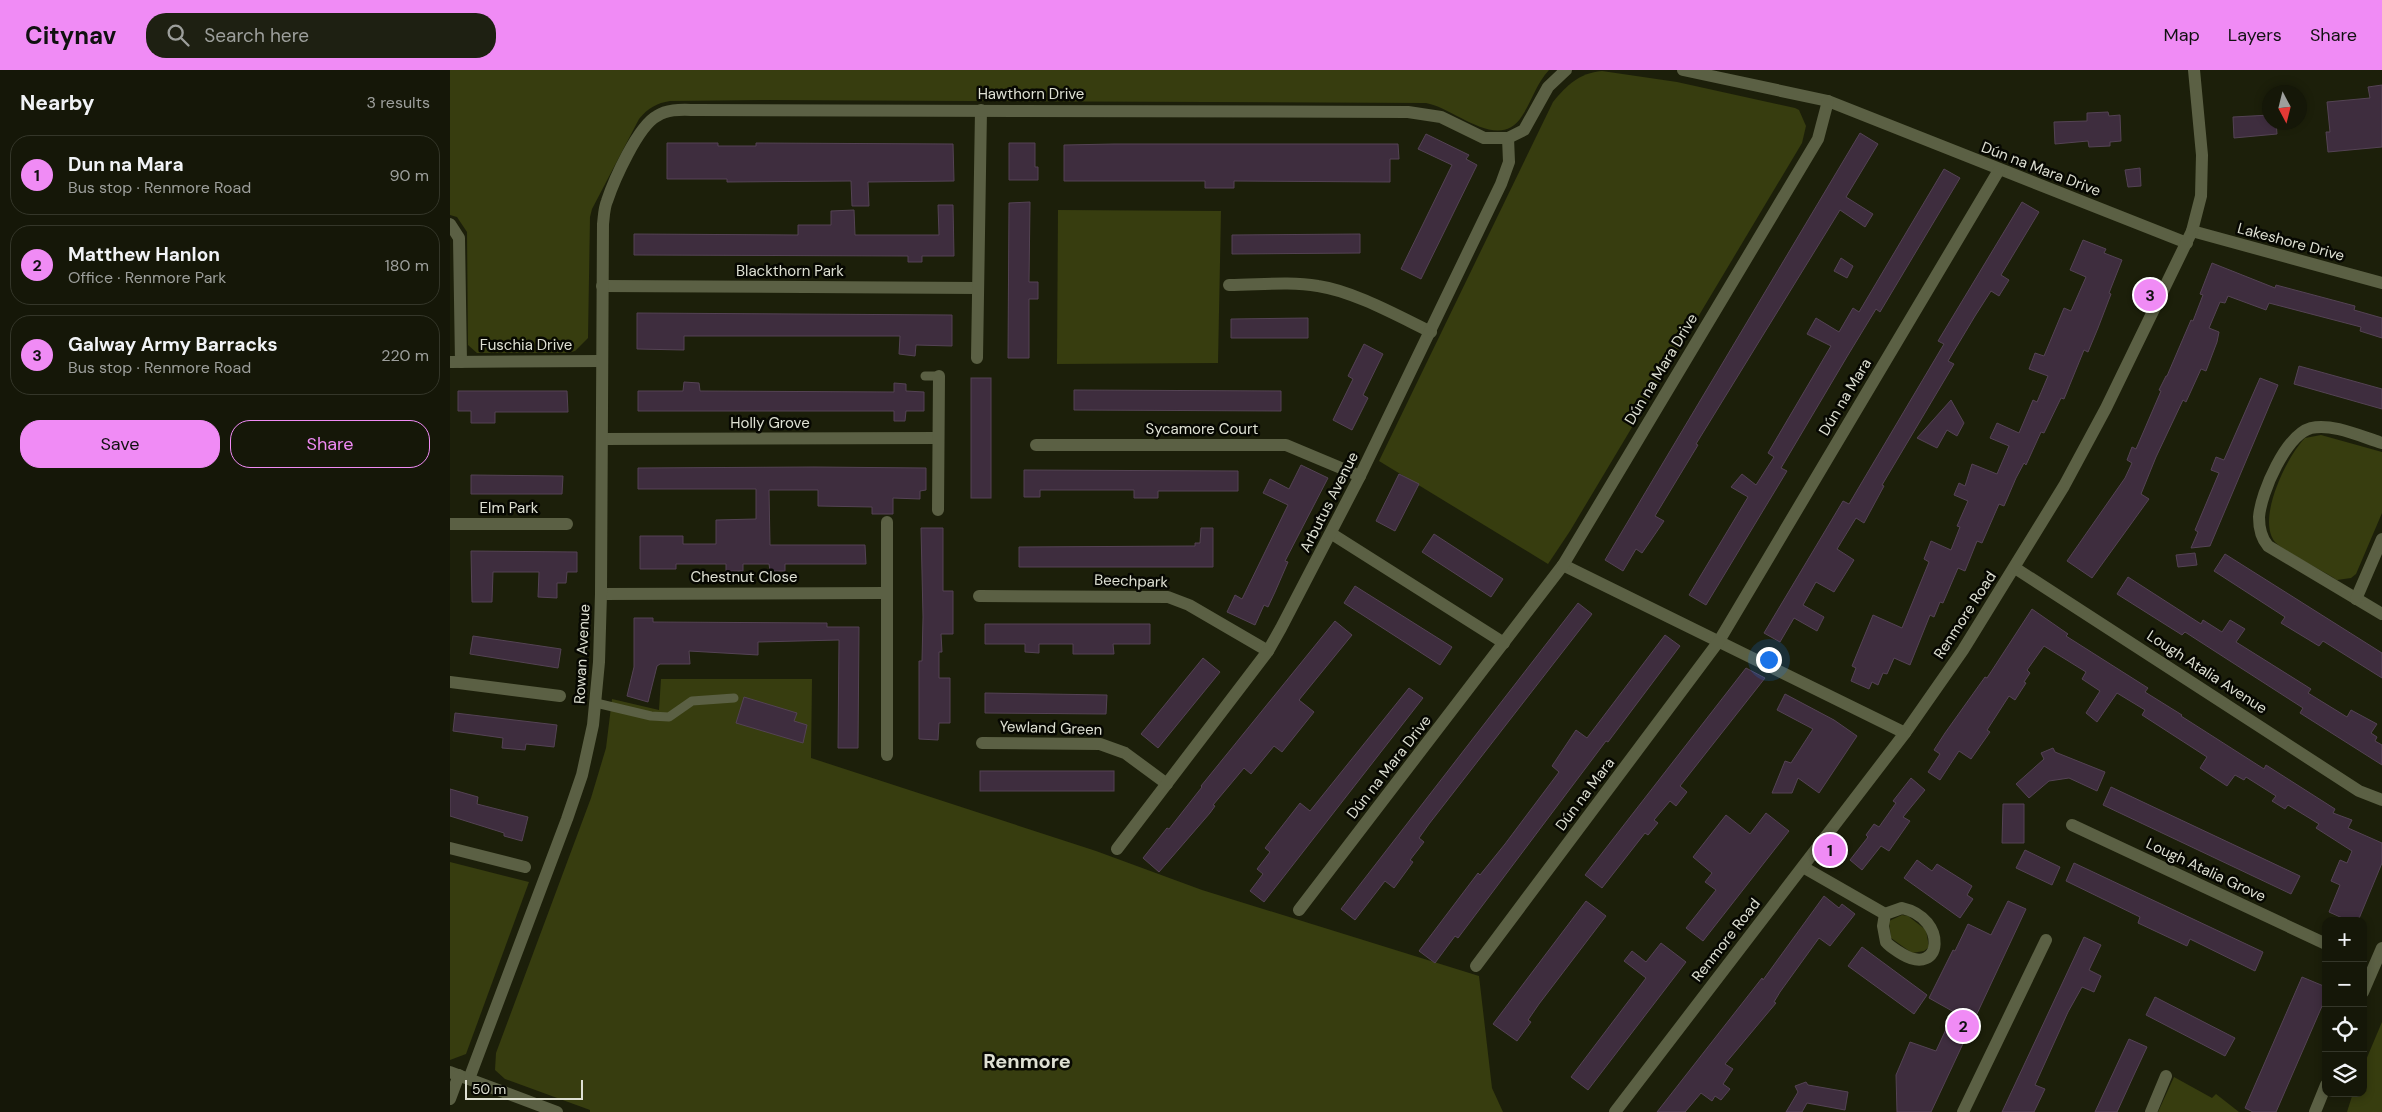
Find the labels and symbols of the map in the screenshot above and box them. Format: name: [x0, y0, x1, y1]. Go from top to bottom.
street label: Hawthorn Drive: [978, 84, 1084, 104]
north arrow: [2262, 85, 2307, 130]
street label: Dún na Mara Drive: [1978, 137, 2104, 201]
street label: Lakeshore Drive: [2235, 218, 2347, 266]
street label: Blackthorn Park: [736, 261, 844, 281]
pin: 3: [2134, 276, 2166, 314]
street label: Dún na Mara Drive: [1620, 310, 1702, 428]
street label: Fuschia Drive: [480, 335, 572, 355]
street label: Dún na Mara: [1814, 355, 1876, 439]
street label: Holly Grove: [730, 413, 810, 433]
street label: Sycamore Court: [1146, 419, 1259, 439]
street label: Arbutus Avenue: [1295, 448, 1363, 556]
street label: Elm Park: [480, 498, 539, 518]
street label: Chestnut Close: [690, 567, 798, 587]
street label: Renmore Road: [1929, 567, 2001, 663]
street label: Beechpark: [1094, 570, 1169, 592]
street label: Rowan Avenue: [569, 604, 595, 704]
street label: Lough Atalia Avenue: [2143, 626, 2271, 718]
your location: [1756, 647, 1782, 673]
street label: Dún na Mara Drive: [1342, 711, 1436, 823]
street label: Yewland Green: [999, 716, 1103, 740]
street label: Dún na Mara: [1551, 753, 1619, 835]
pin: 1: [1814, 831, 1846, 869]
street label: Lough Atalia Grove: [2143, 834, 2269, 906]
street label: Renmore Road: [1687, 894, 1765, 986]
pin: 2: [1947, 1007, 1979, 1045]
district label: Renmore: [983, 1048, 1071, 1074]
scale bar: [465, 1077, 582, 1100]

